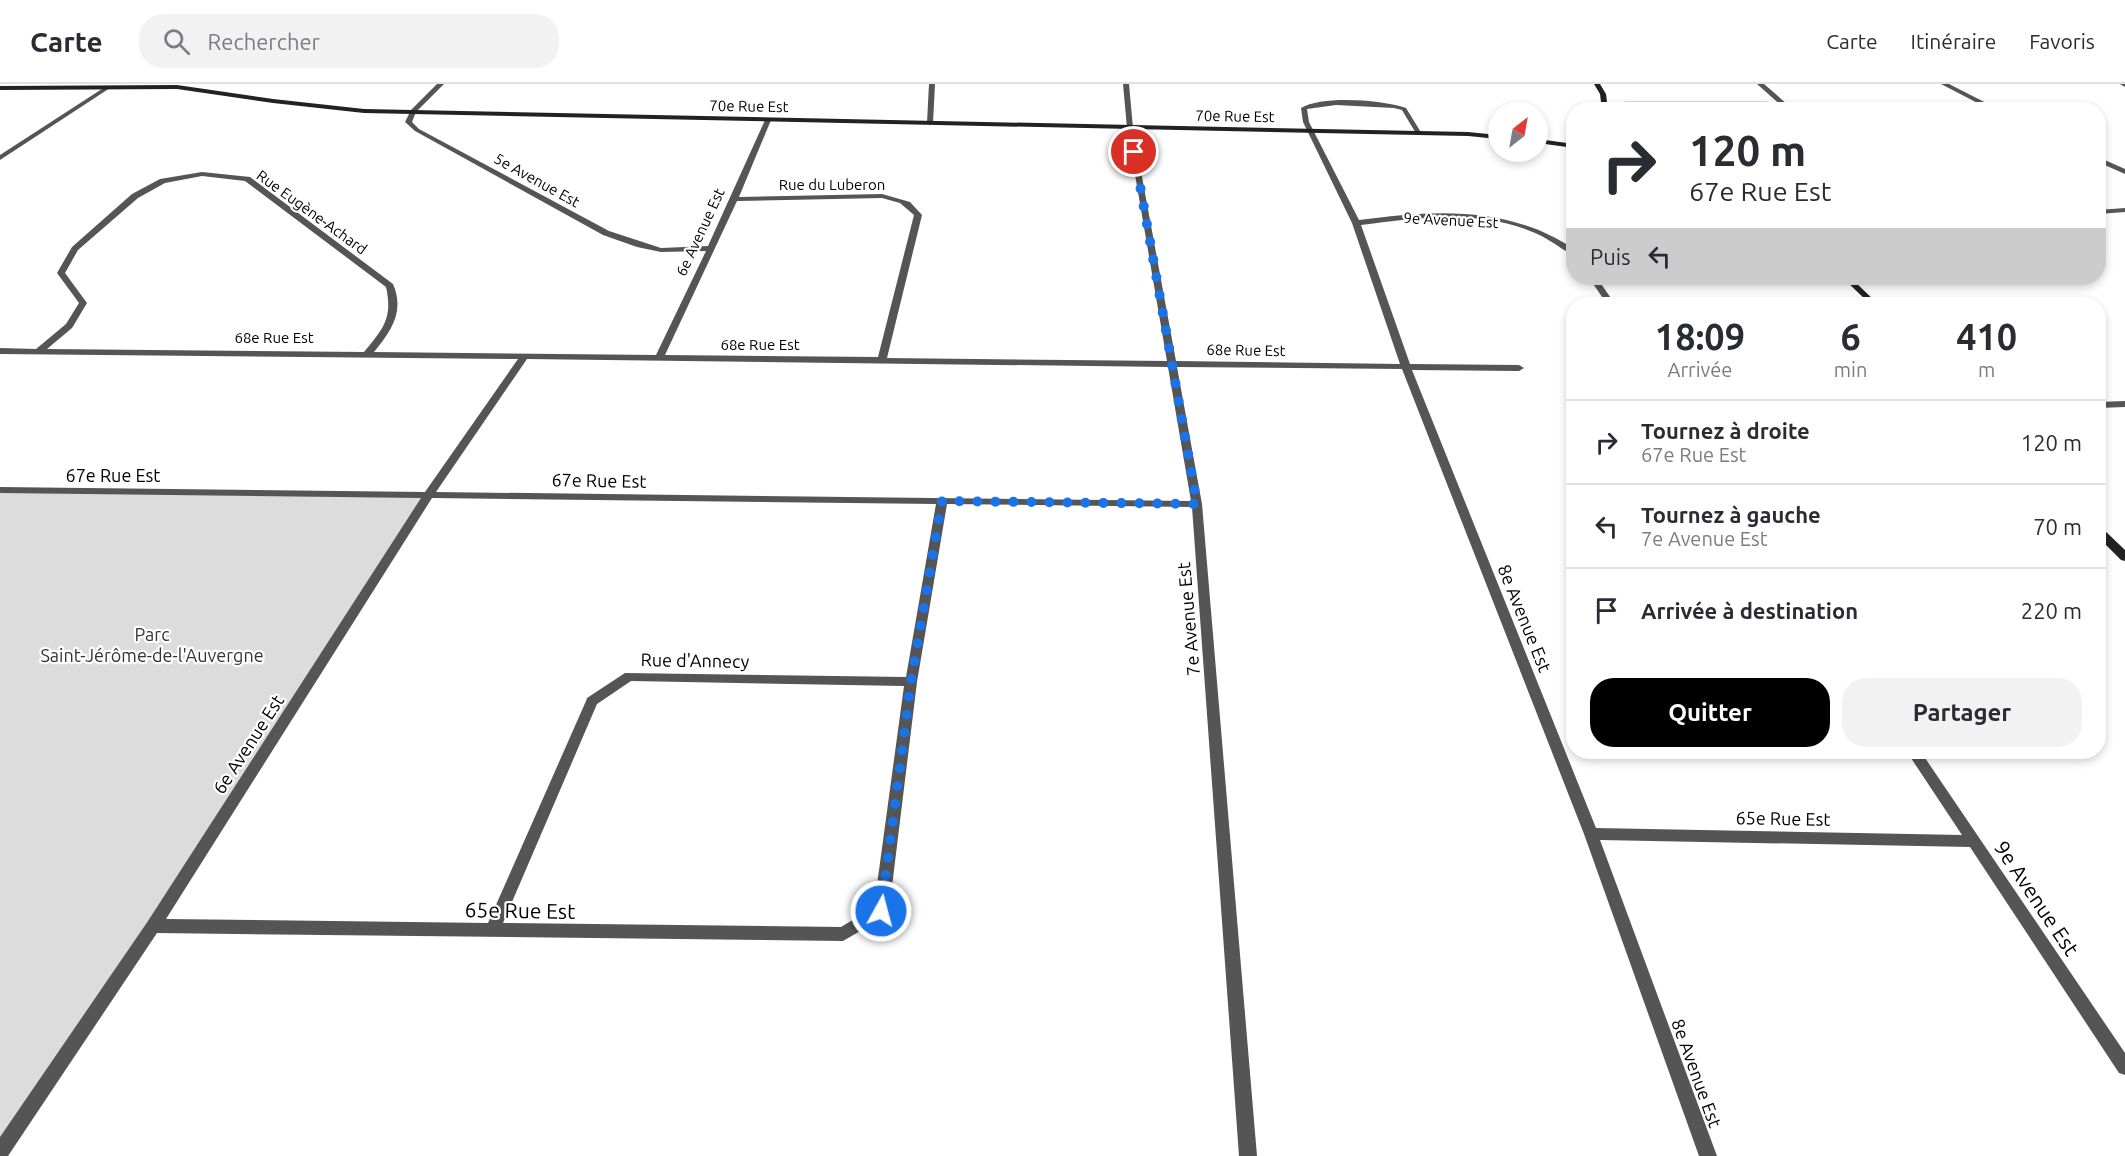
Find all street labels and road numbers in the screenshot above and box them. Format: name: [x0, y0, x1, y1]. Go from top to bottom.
street label: 70e Rue Est: [709, 97, 789, 115]
street label: 70e Rue Est: [1195, 107, 1275, 125]
street label: 5e Avenue Est: [491, 150, 583, 211]
street label: Rue Eugène-Achard: [254, 166, 370, 258]
street label: Rue du Luberon: [779, 176, 885, 193]
street label: 6e Avenue Est: [672, 185, 728, 279]
street label: 9e Avenue Est: [1403, 209, 1499, 231]
street label: 68e Rue Est: [234, 329, 314, 346]
street label: 68e Rue Est: [720, 336, 800, 353]
street label: 68e Rue Est: [1206, 341, 1286, 359]
street label: 67e Rue Est: [66, 465, 160, 485]
street label: 67e Rue Est: [551, 469, 647, 491]
street label: 7e Avenue Est: [1173, 561, 1203, 677]
street label: 8e Avenue Est: [1494, 561, 1556, 675]
street label: Rue d'Annecy: [640, 649, 750, 671]
street label: 6e Avenue Est: [209, 691, 287, 797]
street label: 65e Rue Est: [1735, 807, 1831, 829]
street label: 9e Avenue Est: [1990, 836, 2084, 960]
street label: 65e Rue Est: [464, 897, 576, 923]
street label: 8e Avenue Est: [1668, 1016, 1726, 1130]

